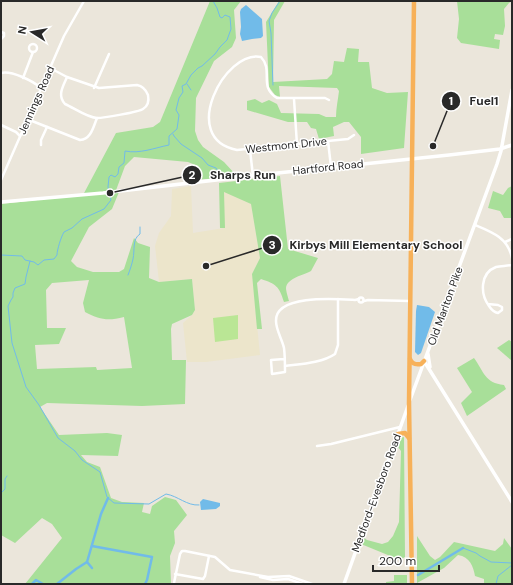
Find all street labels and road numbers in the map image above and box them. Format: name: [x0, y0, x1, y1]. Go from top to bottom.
street label: Jennings Road: [15, 63, 57, 136]
street label: Westmont Drive: [245, 134, 327, 156]
street label: Hartford Road: [292, 156, 364, 178]
street label: Old Marlton Pike: [424, 265, 466, 347]
street label: Medford-Evesboro Road: [348, 432, 404, 554]

